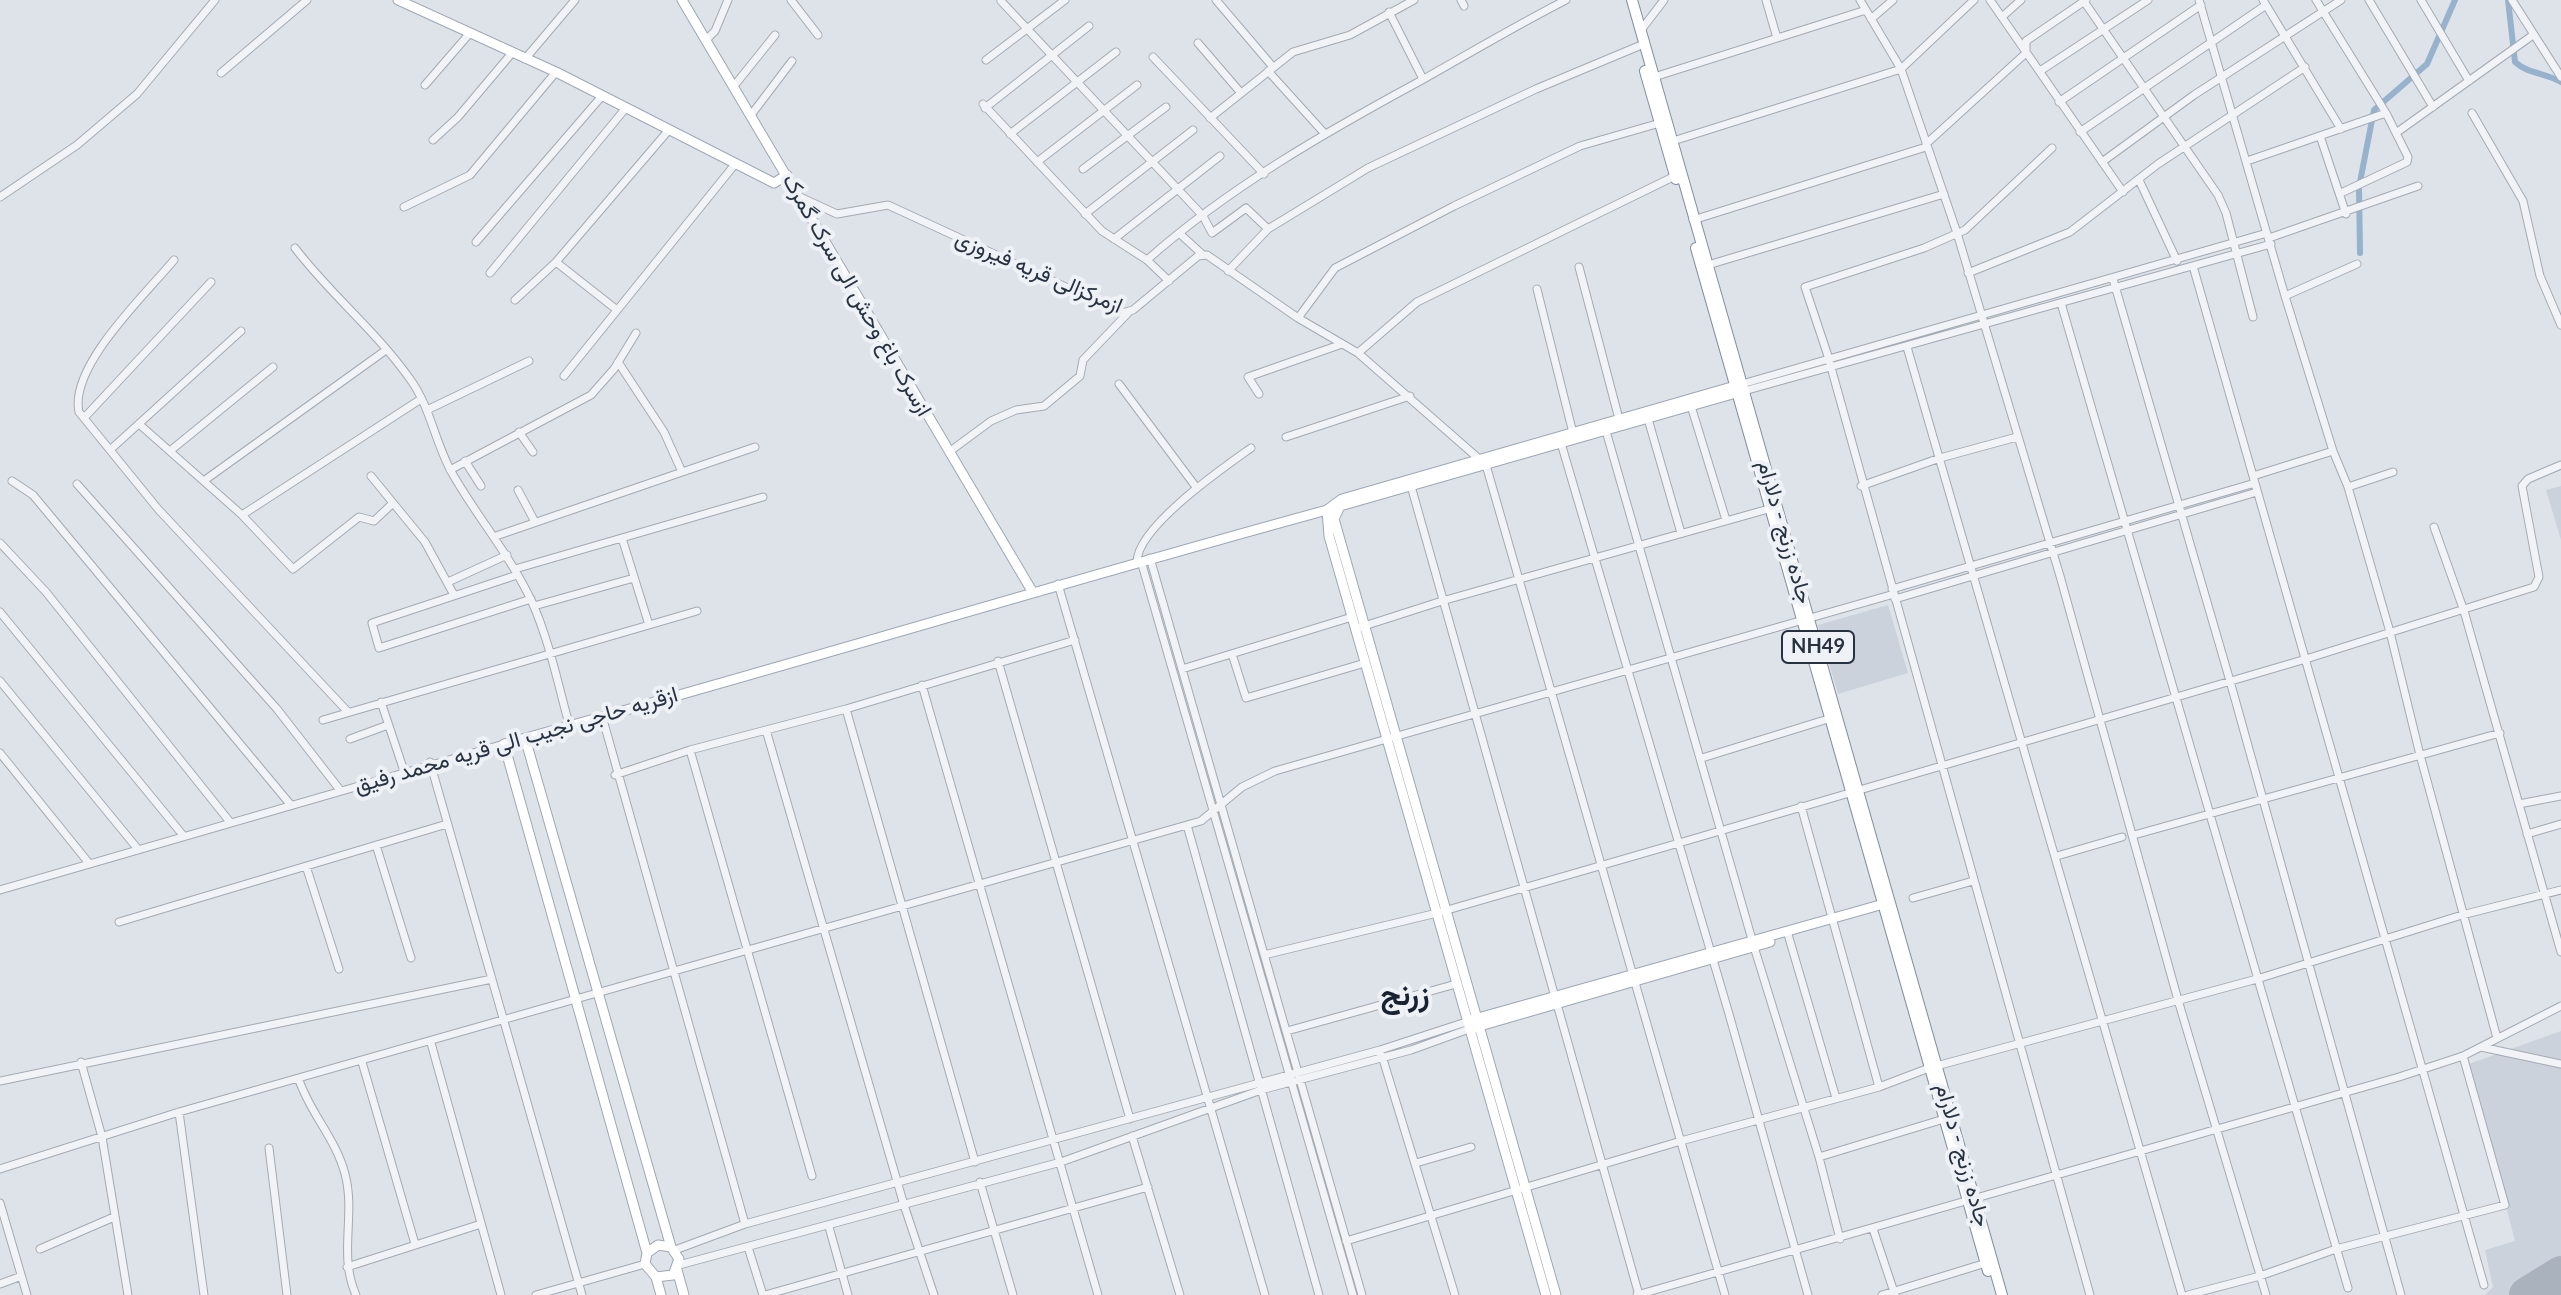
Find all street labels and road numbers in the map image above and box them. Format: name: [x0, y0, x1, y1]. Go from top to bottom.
street label: ازسرک باغ وحش الی سرک گمرک: [777, 169, 937, 421]
street label: ازمرکزالی قریه فیروزی: [951, 225, 1127, 319]
street label: جاده زرنج - دلارام: [1752, 457, 1818, 607]
road number: NH49: [1782, 631, 1854, 663]
street label: ازقریه حاجی نجیب الی قریه محمد رفیق: [351, 681, 681, 799]
street label: جاده زرنج - دلارام: [1930, 1080, 1996, 1230]

